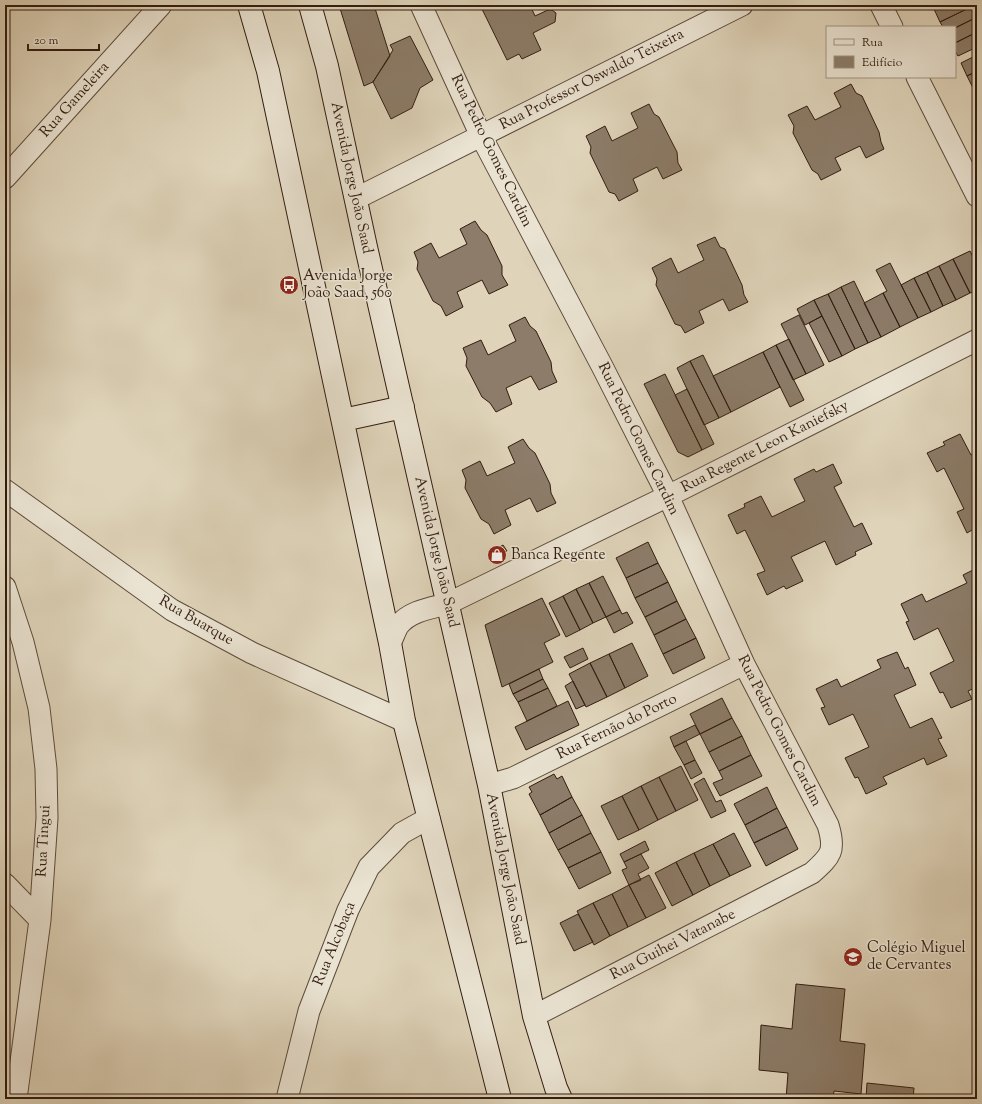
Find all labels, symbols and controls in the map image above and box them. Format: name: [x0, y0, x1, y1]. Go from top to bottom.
street label: Rua Professor Oswaldo Teixeira: [496, 24, 688, 136]
scale bar: [28, 26, 99, 52]
legend: [826, 26, 956, 78]
text: 20 m: [34, 32, 59, 50]
text: Rua: [862, 34, 883, 52]
text: Edifício: [862, 54, 903, 72]
street label: Rua Gameleira: [35, 58, 115, 142]
street label: Rua Pedro Gomes Cardim: [445, 71, 537, 231]
street label: Avenida Jorge João Saad: [325, 100, 377, 256]
place label: Avenida Jorge João Saad, 560: [302, 266, 393, 304]
bus stop icon: Avenida Jorge João Saad, 560: [278, 274, 300, 296]
street label: Rua Pedro Gomes Cardim: [592, 359, 684, 519]
street label: Rua Regente Leon Kaniefsky: [678, 395, 853, 498]
street label: Avenida Jorge João Saad: [408, 474, 464, 630]
shop icon: Banca Regente: [486, 544, 508, 566]
place label: Banca Regente: [511, 545, 605, 566]
street label: Rua Buarque: [155, 591, 237, 651]
street label: Rua Pedro Gomes Cardim: [732, 652, 827, 811]
street label: Rua Fernão do Porto: [553, 689, 681, 765]
street label: Avenida Jorge João Saad: [480, 791, 530, 947]
street label: Rua Tingui: [32, 804, 56, 878]
street label: Rua Alcobaça: [309, 899, 361, 989]
street label: Rua Guihei Vatanabe: [607, 904, 739, 986]
place label: Colégio Miguel de Cervantes: [867, 938, 966, 976]
school or university icon: Colégio Miguel de Cervantes: [842, 946, 864, 968]

